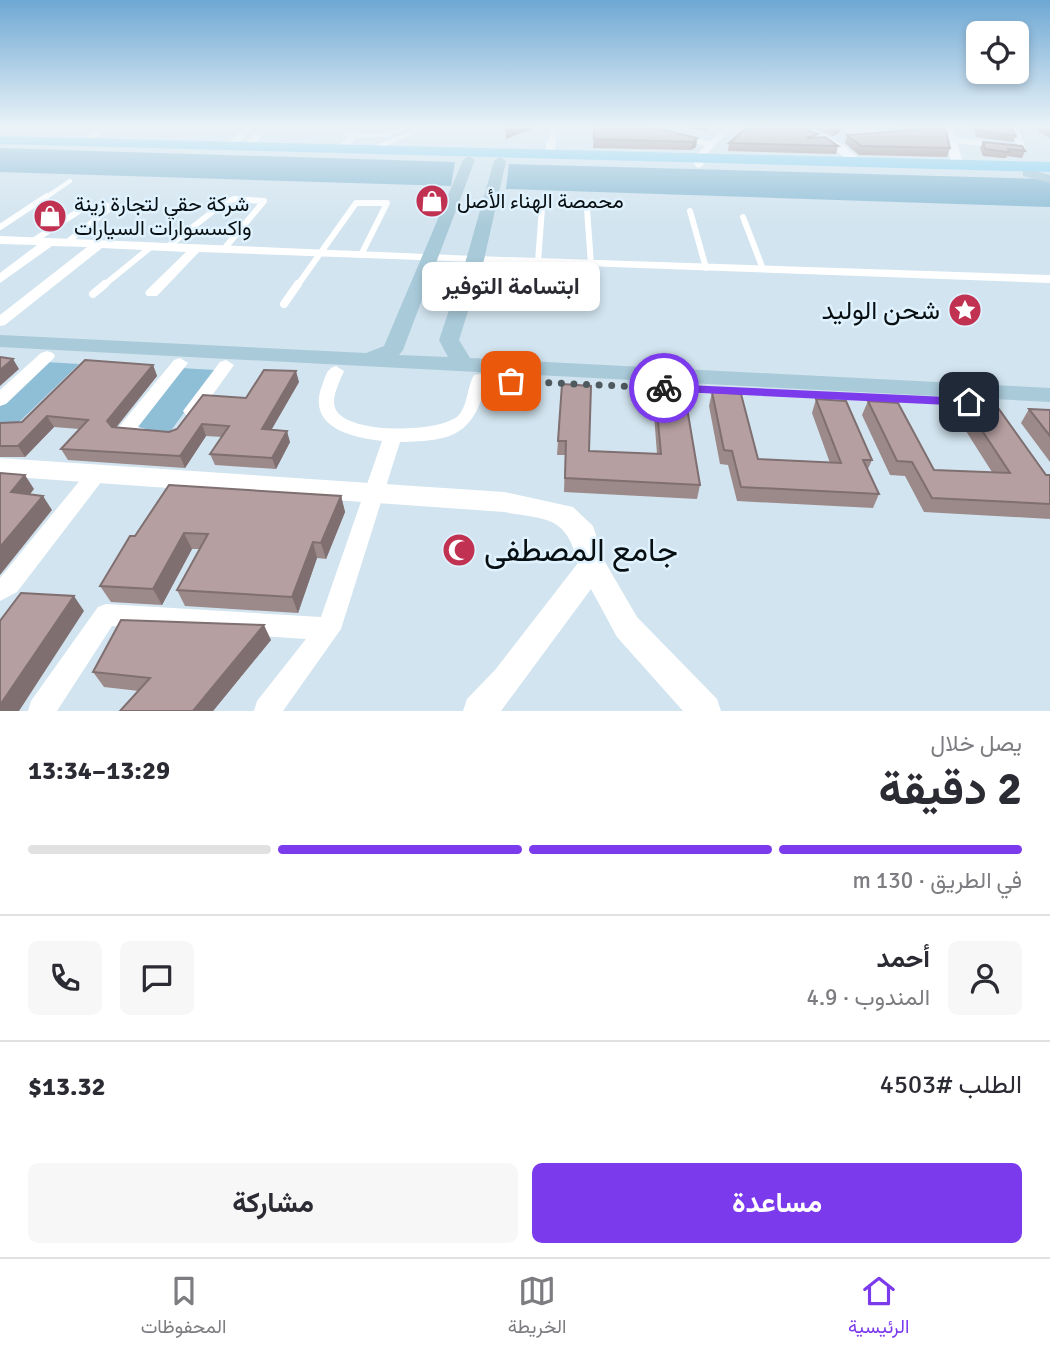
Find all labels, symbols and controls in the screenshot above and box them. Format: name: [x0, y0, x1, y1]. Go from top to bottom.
map controls: [966, 21, 1029, 84]
button: locate: [966, 21, 1029, 84]
shop icon: محمصة الهناء الأصل: [413, 182, 451, 220]
place label: محمصة الهناء الأصل: [457, 188, 624, 214]
place label: شركة حقي لتجارة زينة واكسسوارات السيارات: [74, 191, 252, 241]
shop icon: شركة حقي لتجارة زينة واكسسوارات السيارات: [31, 197, 69, 235]
callout: ابتسامة التوفير: [422, 262, 600, 311]
text: ابتسامة التوفير: [442, 272, 580, 301]
place icon: شحن الوليد: [946, 291, 984, 329]
place label: شحن الوليد: [821, 295, 940, 327]
pin: [481, 351, 541, 411]
courier: [629, 353, 699, 423]
icon: bag: [492, 362, 530, 400]
icon: bike: [645, 369, 683, 407]
pin: [939, 372, 999, 432]
icon: home: [950, 383, 988, 421]
mosque icon: جامع المصطفى: [440, 531, 478, 569]
place label: جامع المصطفى: [484, 531, 678, 572]
text: يصل خلال: [931, 729, 1022, 758]
text: 13:29–13:34: [28, 755, 170, 787]
text: 2 دقيقة: [879, 761, 1022, 817]
text: في الطريق · 130 m: [852, 866, 1022, 895]
button: phone: [28, 941, 102, 1015]
button: chat: [120, 941, 194, 1015]
button: person: [948, 941, 1022, 1015]
text: أحمد: [877, 943, 930, 975]
text: المندوب · 4.9: [807, 983, 930, 1012]
text: الطلب #4503: [880, 1069, 1022, 1101]
text: $13.32: [28, 1071, 106, 1103]
button: مشاركة: [28, 1163, 518, 1243]
button: مساعدة: [532, 1163, 1022, 1243]
tab: المحفوظات: [141, 1272, 226, 1343]
tab: الخريطة: [508, 1272, 566, 1343]
tab: الرئيسية: [848, 1272, 909, 1343]

